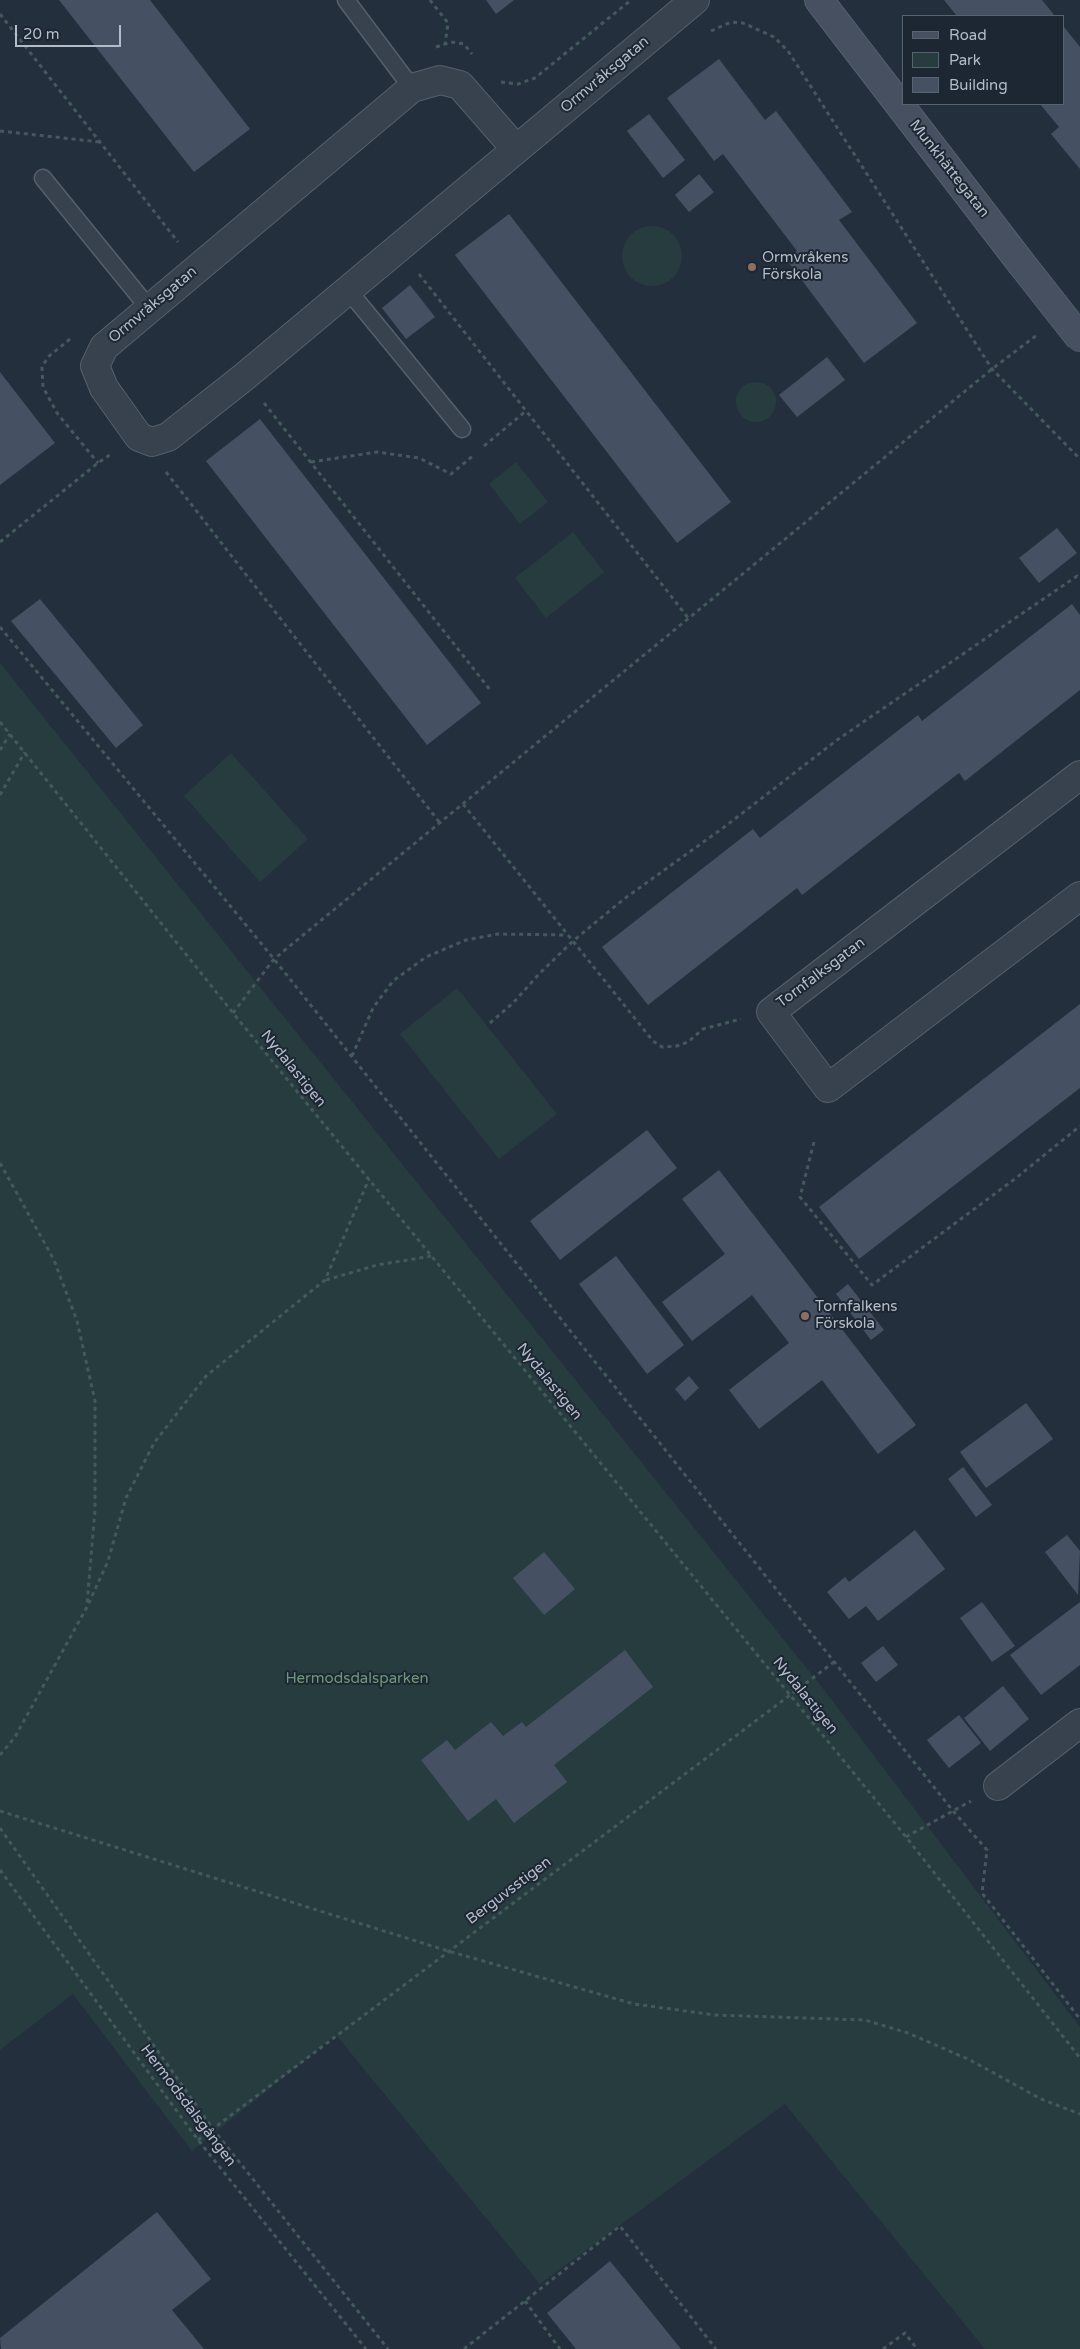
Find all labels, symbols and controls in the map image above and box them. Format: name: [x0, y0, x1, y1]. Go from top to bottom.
scale bar: [18, 15, 124, 47]
legend: [902, 15, 1065, 105]
text: 20 m: [23, 25, 60, 43]
text: Road: [949, 26, 987, 44]
street label: Ormvråksgatan: [557, 33, 653, 117]
text: Park: [949, 51, 981, 69]
text: Building: [949, 76, 1008, 94]
street label: Munkhättegatan: [905, 117, 993, 221]
place label: Ormvråkens Förskola: [762, 249, 848, 284]
marker: Ormvråkens Förskola: [746, 261, 758, 273]
street label: Ormvråksgatan: [105, 263, 201, 347]
street label: Tornfalksgatan: [773, 934, 869, 1012]
street label: Nydalastigen: [257, 1027, 329, 1111]
place label: Tornfalkens Förskola: [815, 1298, 897, 1333]
marker: Tornfalkens Förskola: [799, 1310, 811, 1322]
street label: Nydalastigen: [513, 1340, 585, 1424]
street label: Nydalastigen: [769, 1654, 841, 1738]
park label: Hermodsdalsparken: [285, 1670, 429, 1688]
street label: Berguvsstigen: [463, 1853, 555, 1929]
street label: Hermodsdalsgången: [136, 2042, 240, 2170]

